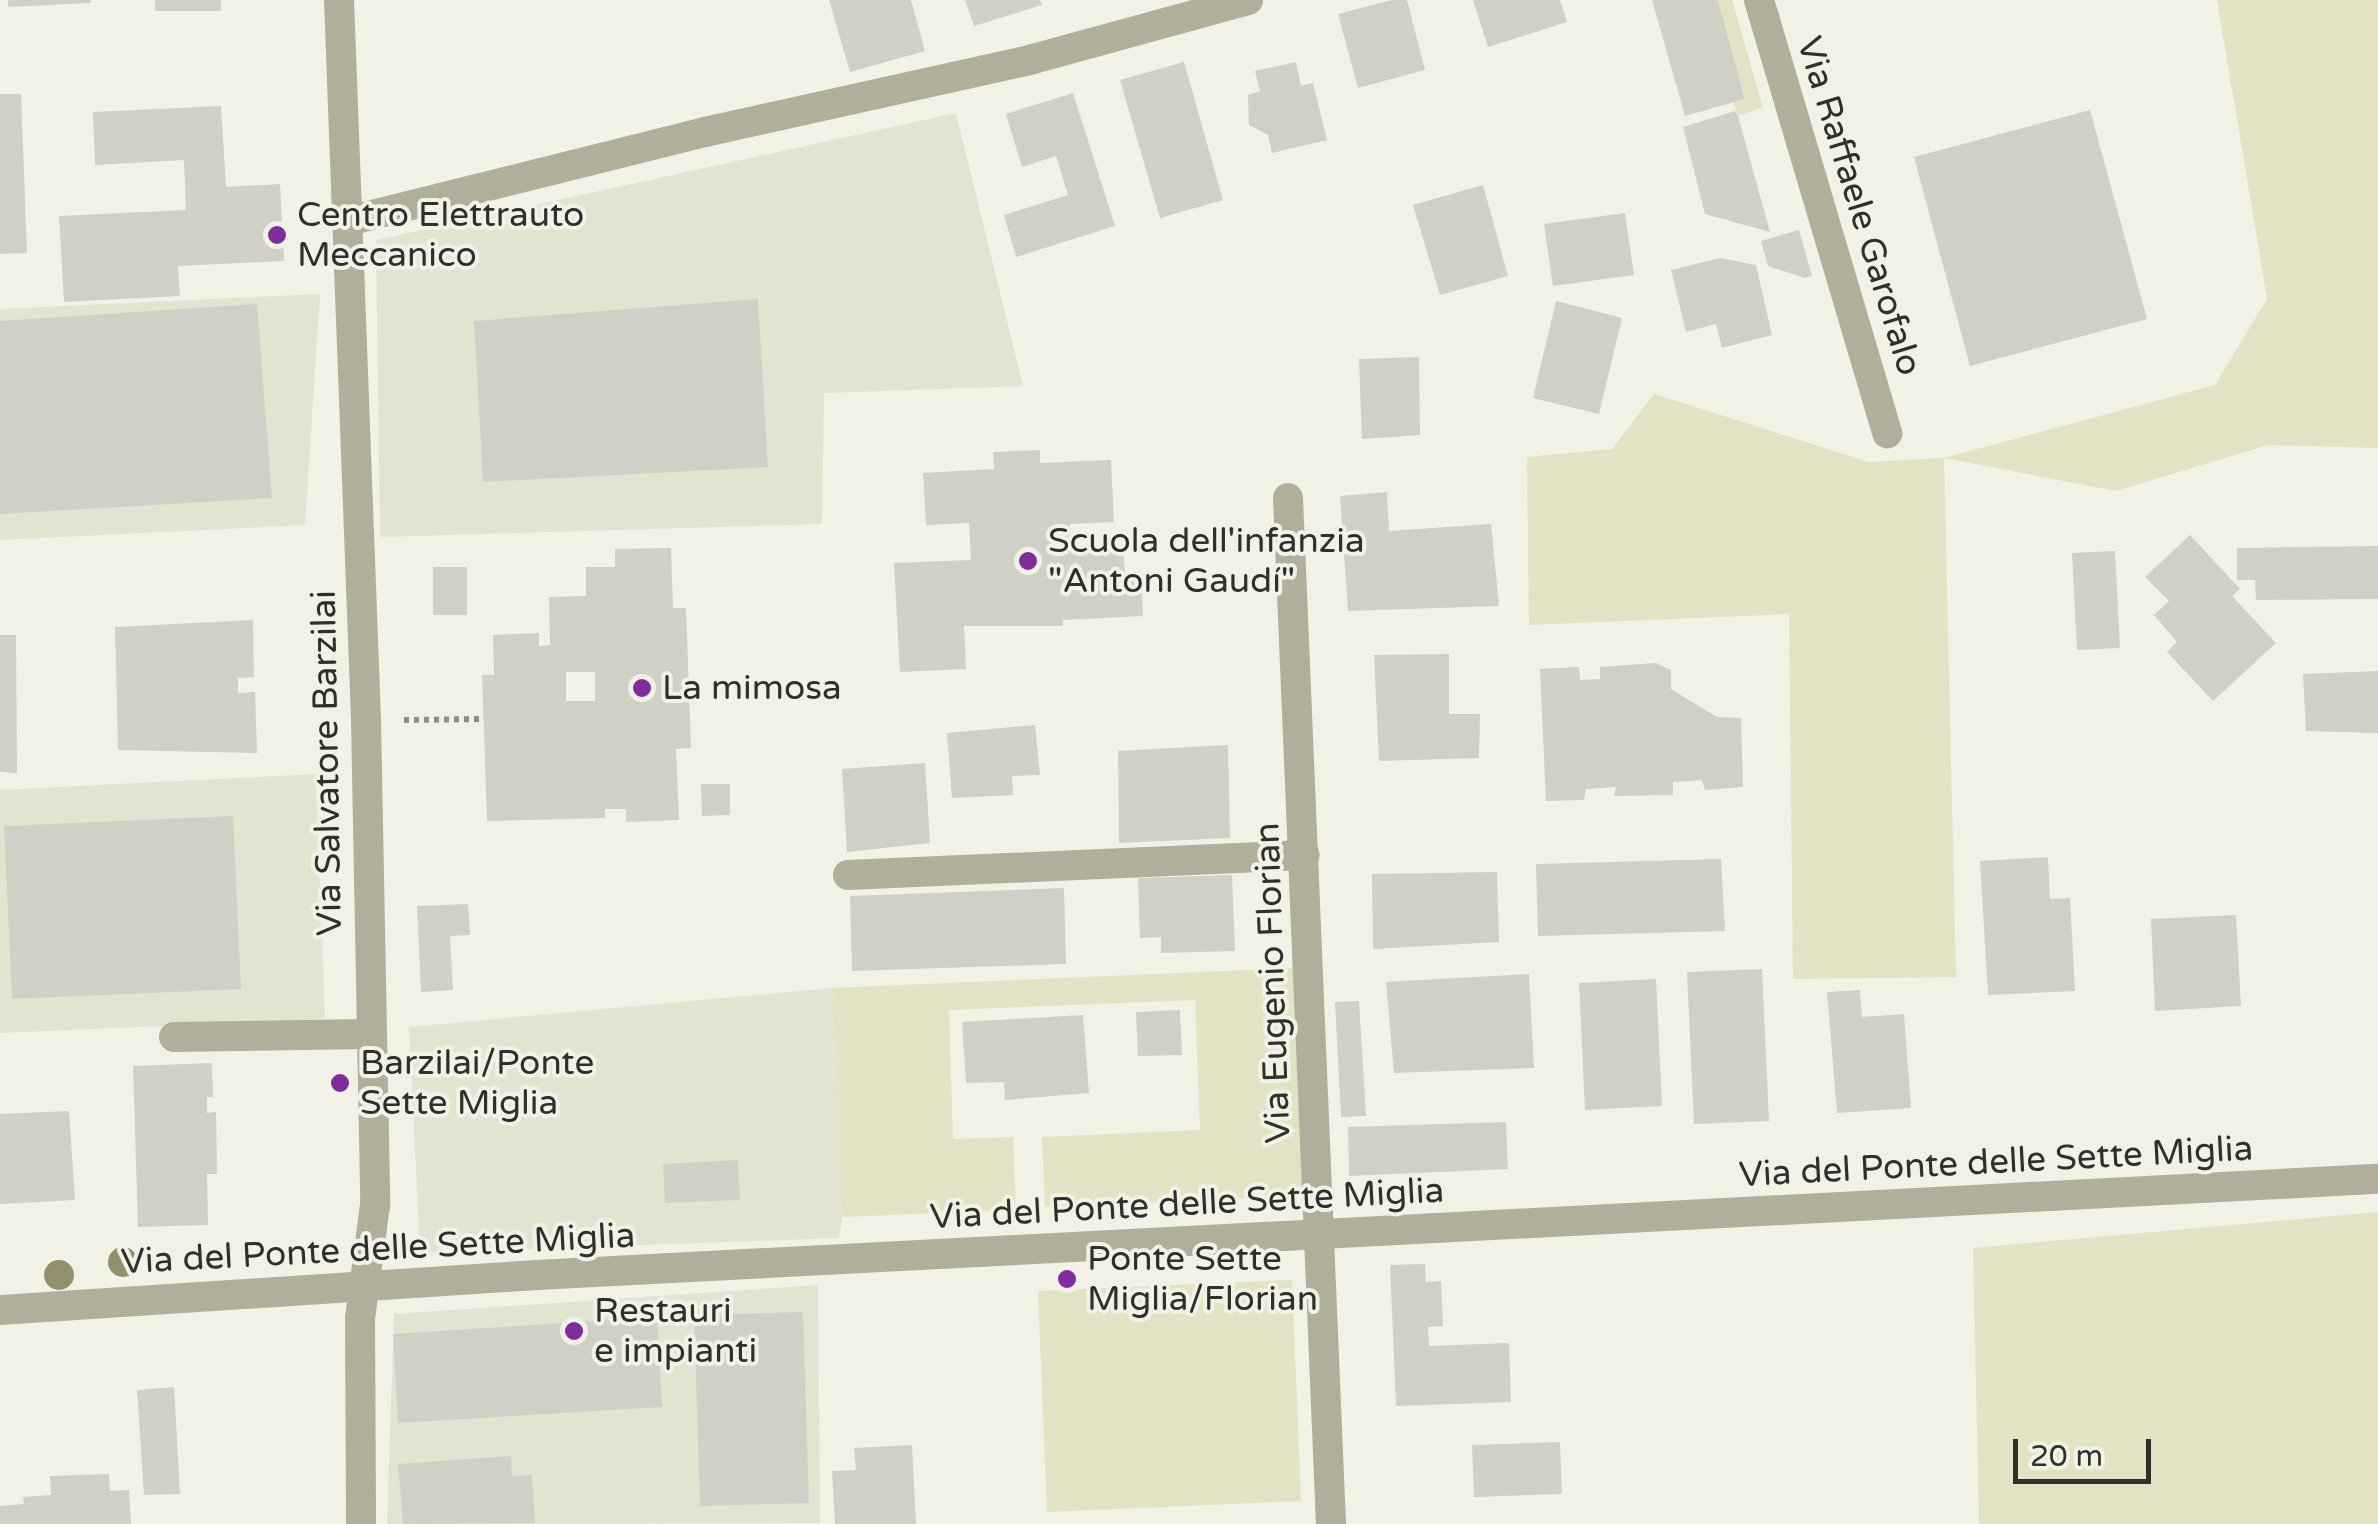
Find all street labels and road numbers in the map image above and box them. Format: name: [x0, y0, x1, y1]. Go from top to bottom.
street label: Via Raffaele Garofalo: [1787, 32, 1931, 380]
street label: Via Salvatore Barzilai: [303, 590, 351, 936]
street label: Via Eugenio Florian: [1246, 822, 1300, 1144]
street label: Via del Ponte delle Sette Miglia: [1738, 1128, 2254, 1196]
street label: Via del Ponte delle Sette Miglia: [929, 1170, 1445, 1238]
street label: Via del Ponte delle Sette Miglia: [120, 1215, 636, 1283]

